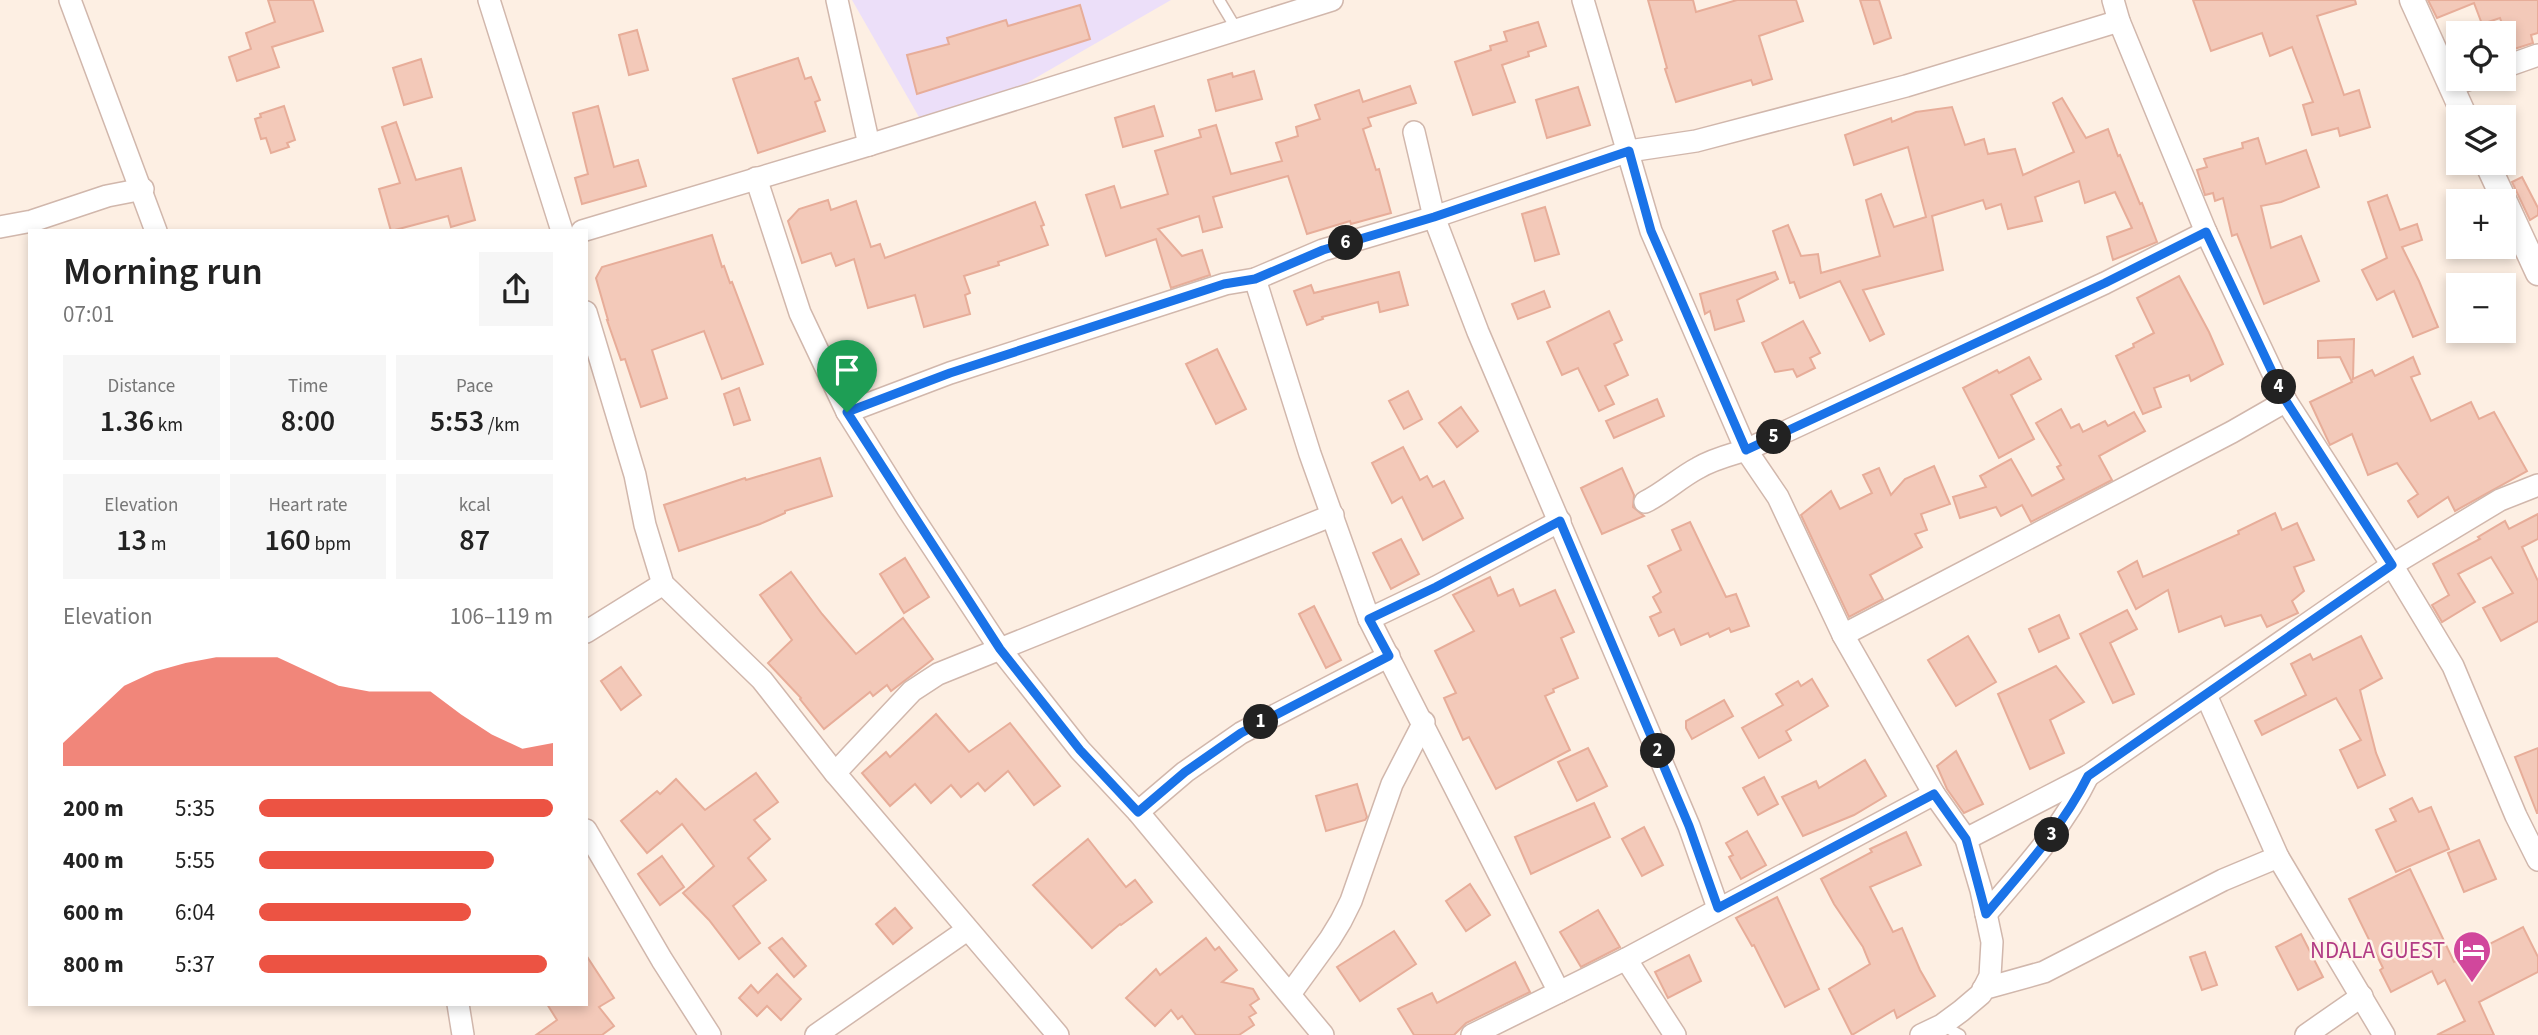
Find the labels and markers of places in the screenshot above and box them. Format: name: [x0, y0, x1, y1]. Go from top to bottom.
pin: 6: [1328, 226, 1364, 260]
pin: [817, 340, 877, 412]
pin: 4: [2262, 370, 2296, 404]
pin: 5: [1756, 420, 1792, 454]
pin: 1: [1244, 704, 1278, 740]
pin: 2: [1640, 734, 1676, 768]
pin: 3: [2035, 818, 2070, 852]
hotel icon: NDALA GUEST: [2451, 929, 2493, 984]
place label: NDALA GUEST: [2310, 934, 2445, 967]

